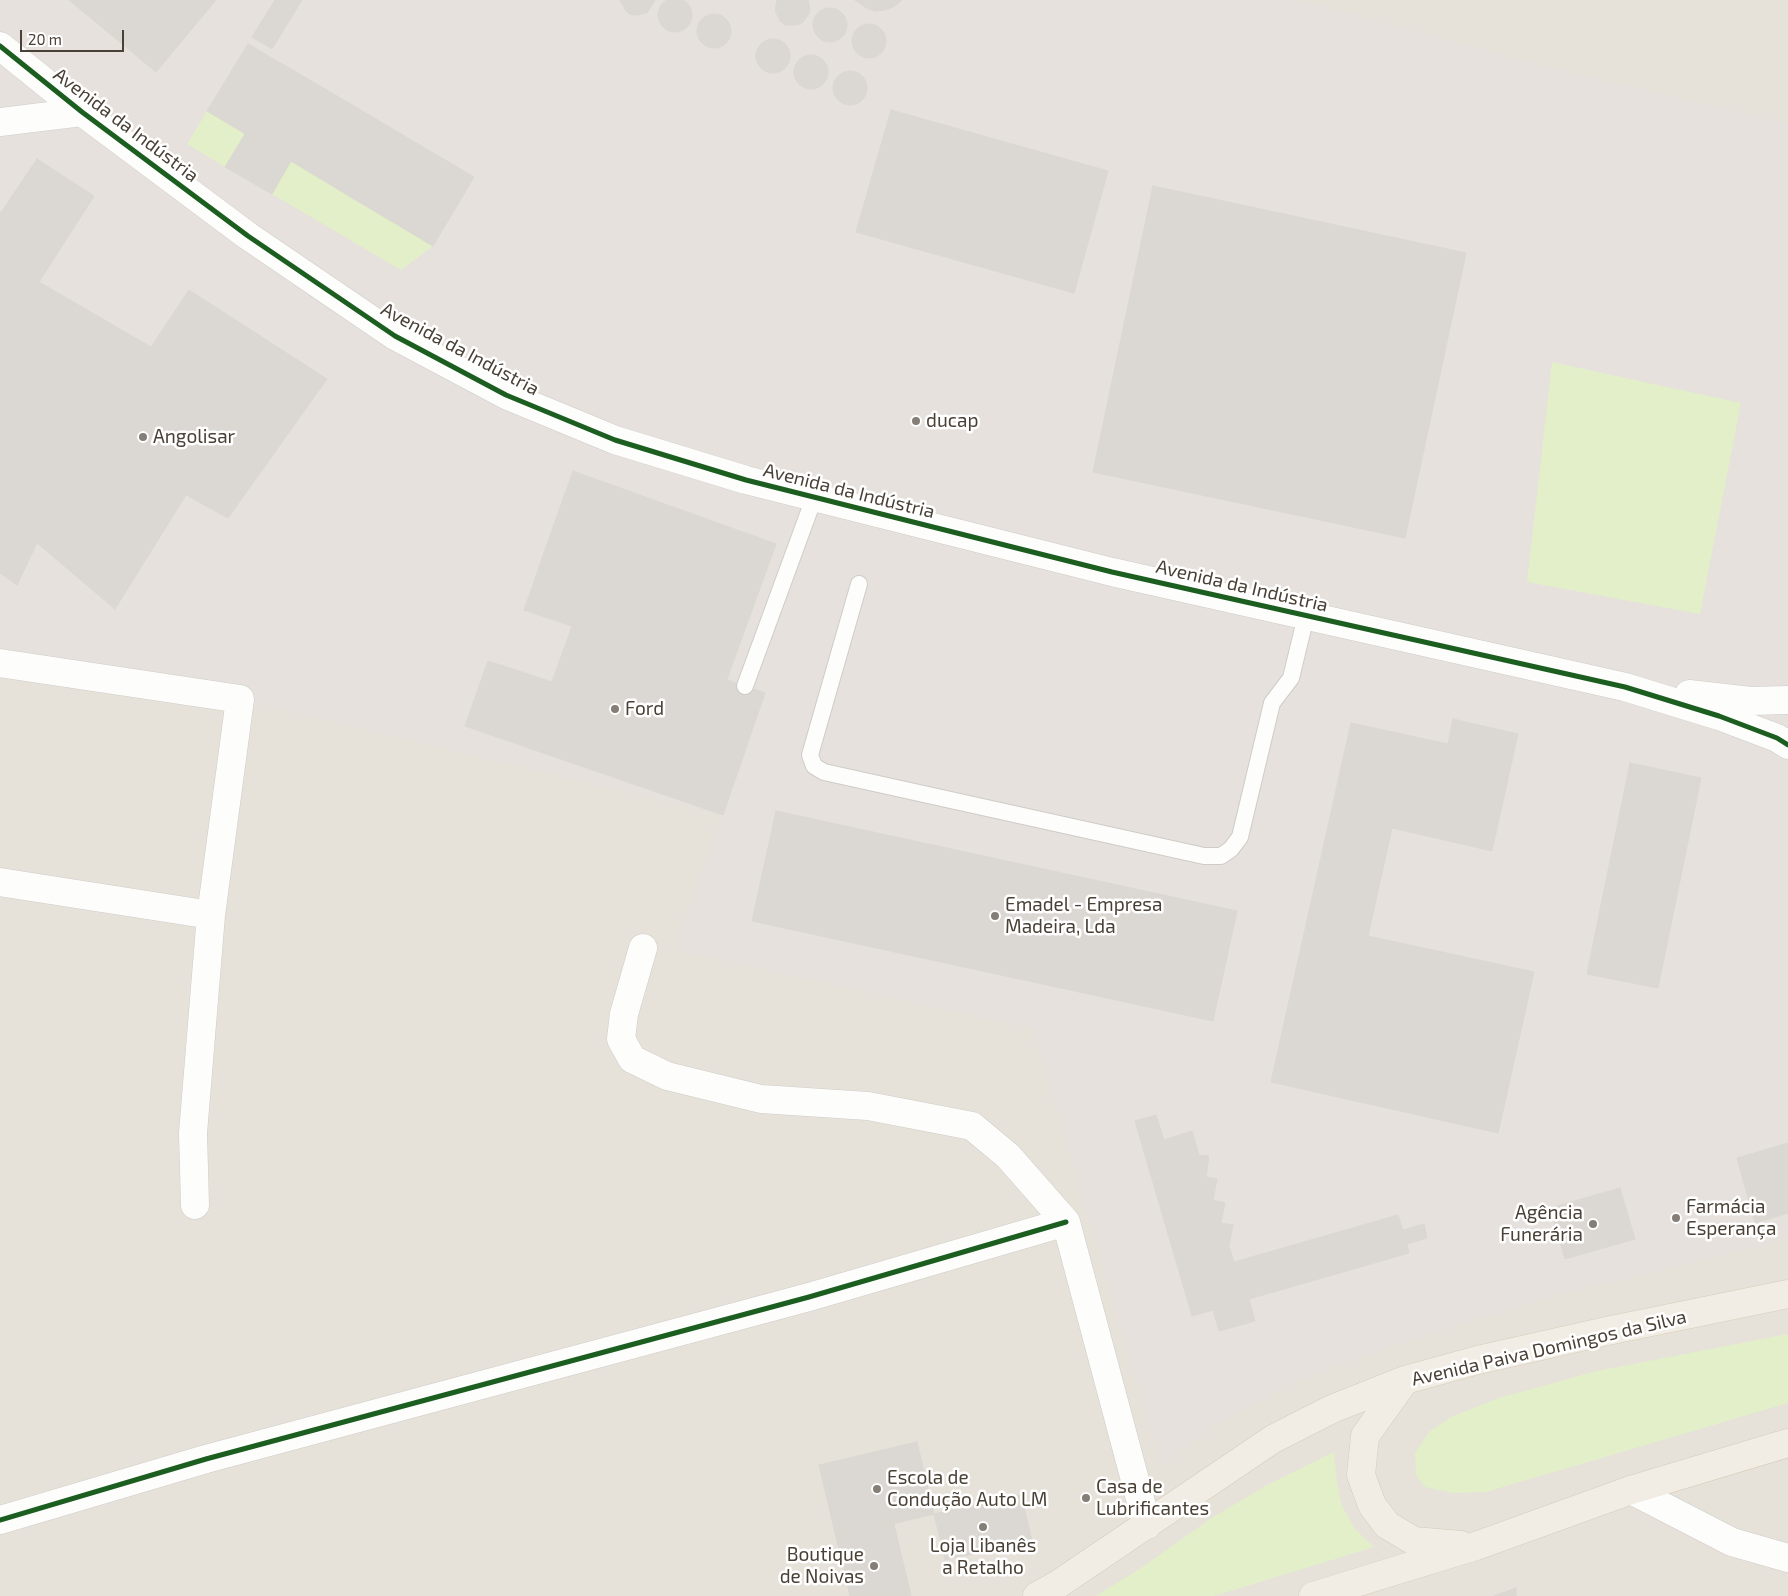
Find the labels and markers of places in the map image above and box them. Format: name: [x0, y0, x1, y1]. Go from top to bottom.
place label: ducap: [926, 410, 978, 432]
marker: ducap: [910, 415, 922, 427]
place label: Angolisar: [153, 426, 235, 448]
marker: Angolisar: [137, 431, 149, 443]
place label: Ford: [625, 698, 664, 720]
marker: Ford: [609, 703, 621, 715]
place label: Emadel - Empresa Madeira, Lda: [1005, 894, 1162, 938]
marker: Emadel - Empresa Madeira, Lda: [989, 910, 1001, 922]
place label: Farmácia Esperança: [1686, 1196, 1776, 1240]
place label: Agência Funerária: [1500, 1202, 1583, 1246]
marker: Farmácia Esperança: [1670, 1212, 1682, 1224]
marker: Agência Funerária: [1587, 1218, 1599, 1230]
place label: Escola de Condução Auto LM: [887, 1467, 1047, 1511]
place label: Casa de Lubrificantes: [1096, 1476, 1209, 1520]
marker: Escola de Condução Auto LM: [871, 1483, 883, 1495]
marker: Casa de Lubrificantes: [1080, 1492, 1092, 1504]
marker: Loja Libanês a Retalho: [977, 1521, 989, 1533]
place label: Loja Libanês a Retalho: [930, 1535, 1036, 1579]
place label: Boutique de Noivas: [780, 1544, 864, 1588]
marker: Boutique de Noivas: [868, 1560, 880, 1572]

